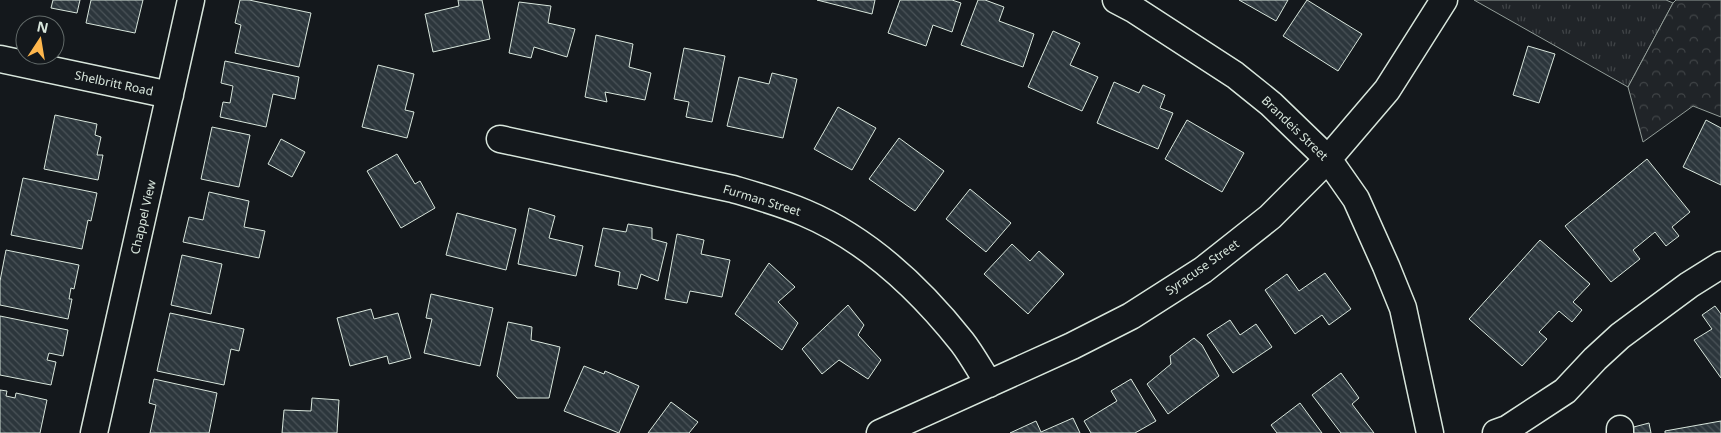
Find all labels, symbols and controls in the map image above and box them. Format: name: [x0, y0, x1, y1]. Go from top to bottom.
north arrow: [15, 15, 65, 65]
text: N: [35, 16, 50, 37]
street label: Shelbritt Road: [73, 66, 155, 100]
street label: Brandeis Street: [1258, 92, 1332, 165]
street label: Chappel View: [126, 178, 160, 256]
street label: Furman Street: [721, 180, 804, 220]
street label: Syracuse Street: [1162, 235, 1243, 299]

